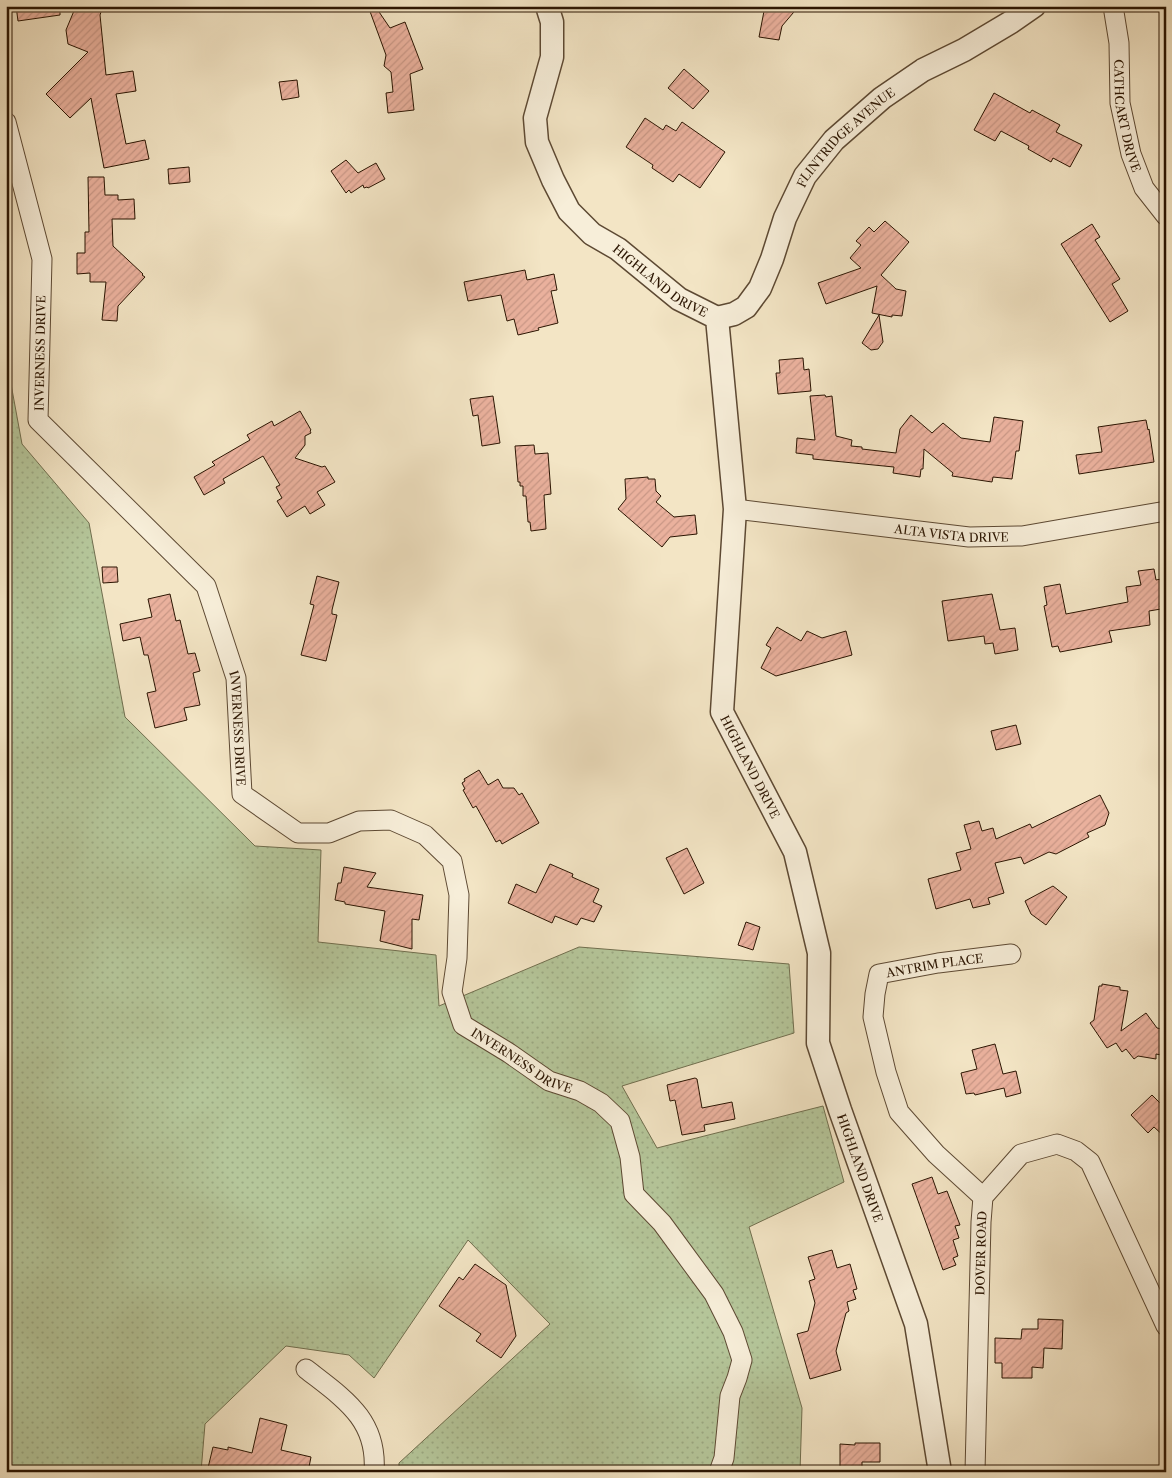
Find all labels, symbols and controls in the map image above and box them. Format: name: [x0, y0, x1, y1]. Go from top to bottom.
street label: CATHCART DRIVE: [1112, 59, 1145, 174]
street label: FLINTRIDGE AVENUE: [793, 84, 898, 190]
street label: HIGHLAND DRIVE: [610, 241, 710, 320]
street label: INVERNESS DRIVE: [31, 295, 49, 411]
street label: ALTA VISTA DRIVE: [893, 521, 1009, 545]
street label: INVERNESS DRIVE: [227, 668, 249, 787]
street label: HIGHLAND DRIVE: [717, 713, 783, 821]
street label: ANTRIM PLACE: [884, 950, 984, 980]
street label: INVERNESS DRIVE: [469, 1024, 574, 1096]
street label: HIGHLAND DRIVE: [834, 1111, 887, 1224]
street label: DOVER ROAD: [972, 1210, 989, 1296]

